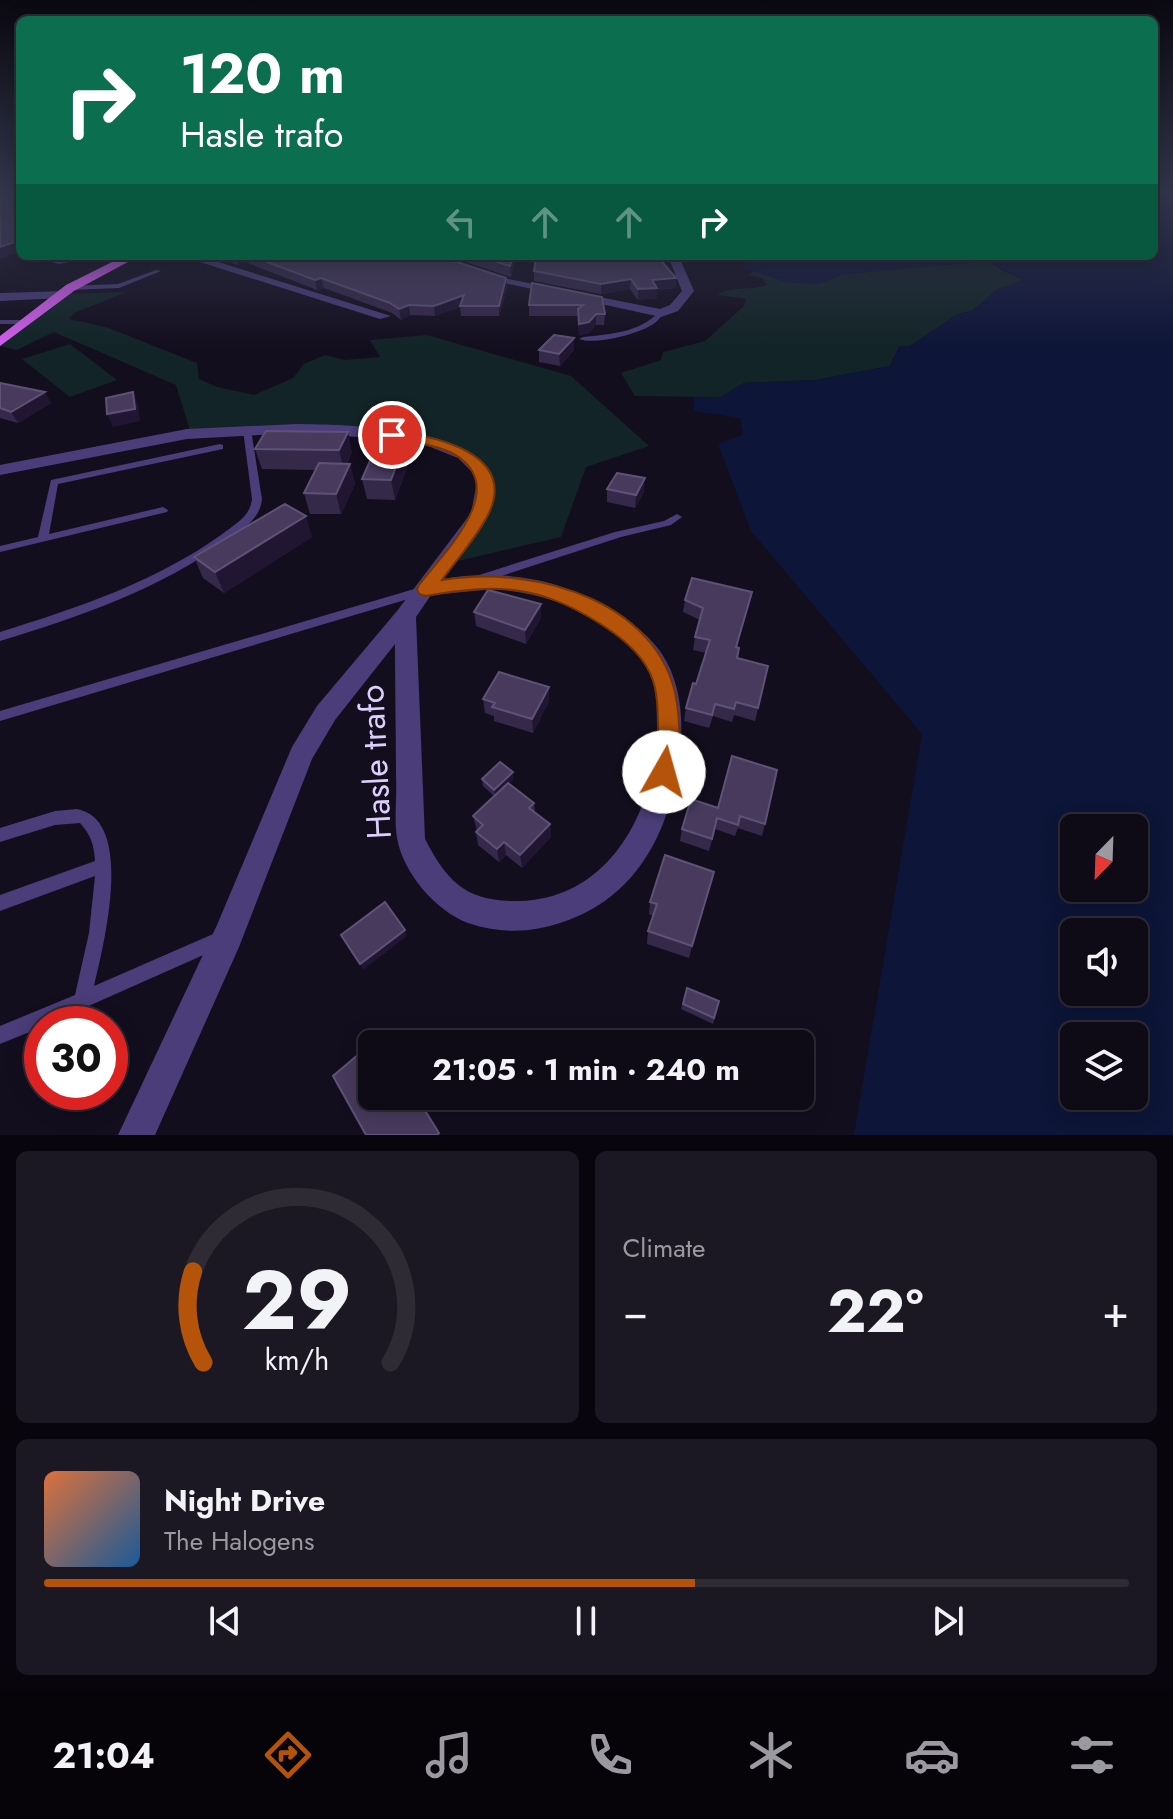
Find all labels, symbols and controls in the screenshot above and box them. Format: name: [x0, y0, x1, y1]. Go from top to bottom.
text: 120 m: [180, 33, 345, 114]
icon: right: [48, 48, 152, 152]
text: Hasle trafo: [180, 108, 343, 160]
icon: left: [439, 200, 483, 244]
icon: ahead: [523, 200, 567, 244]
icon: ahead: [607, 200, 651, 244]
icon: right: [691, 200, 735, 244]
pin: [358, 401, 426, 469]
icon: arrive: [370, 413, 414, 457]
street label: Hasle trafo: [347, 684, 404, 840]
position arrow: [622, 730, 706, 814]
north arrow: [1060, 814, 1148, 902]
map controls: [1060, 814, 1148, 1110]
button: sound: [1060, 918, 1148, 1006]
speed limit sign: 30: [24, 1006, 128, 1110]
button: layers: [1060, 1022, 1148, 1110]
text: 21:05 · 1 min · 240 m: [432, 1048, 740, 1091]
text: Climate: [623, 1229, 705, 1267]
text: 29: [242, 1240, 352, 1360]
text: 22°: [827, 1268, 923, 1355]
text: −: [623, 1280, 648, 1344]
text: +: [1102, 1280, 1129, 1344]
text: km/h: [265, 1339, 330, 1381]
text: Night Drive: [164, 1479, 325, 1522]
text: The Halogens: [164, 1522, 315, 1560]
icon: previous: [203, 1599, 247, 1643]
icon: pause: [564, 1599, 608, 1643]
icon: next: [926, 1599, 970, 1643]
icon: directions: [260, 1727, 316, 1783]
icon: music: [421, 1727, 477, 1783]
icon: phone: [582, 1727, 638, 1783]
icon: climate: [743, 1727, 799, 1783]
icon: car: [904, 1727, 960, 1783]
icon: filters: [1064, 1727, 1120, 1783]
text: 21:04: [52, 1729, 155, 1781]

